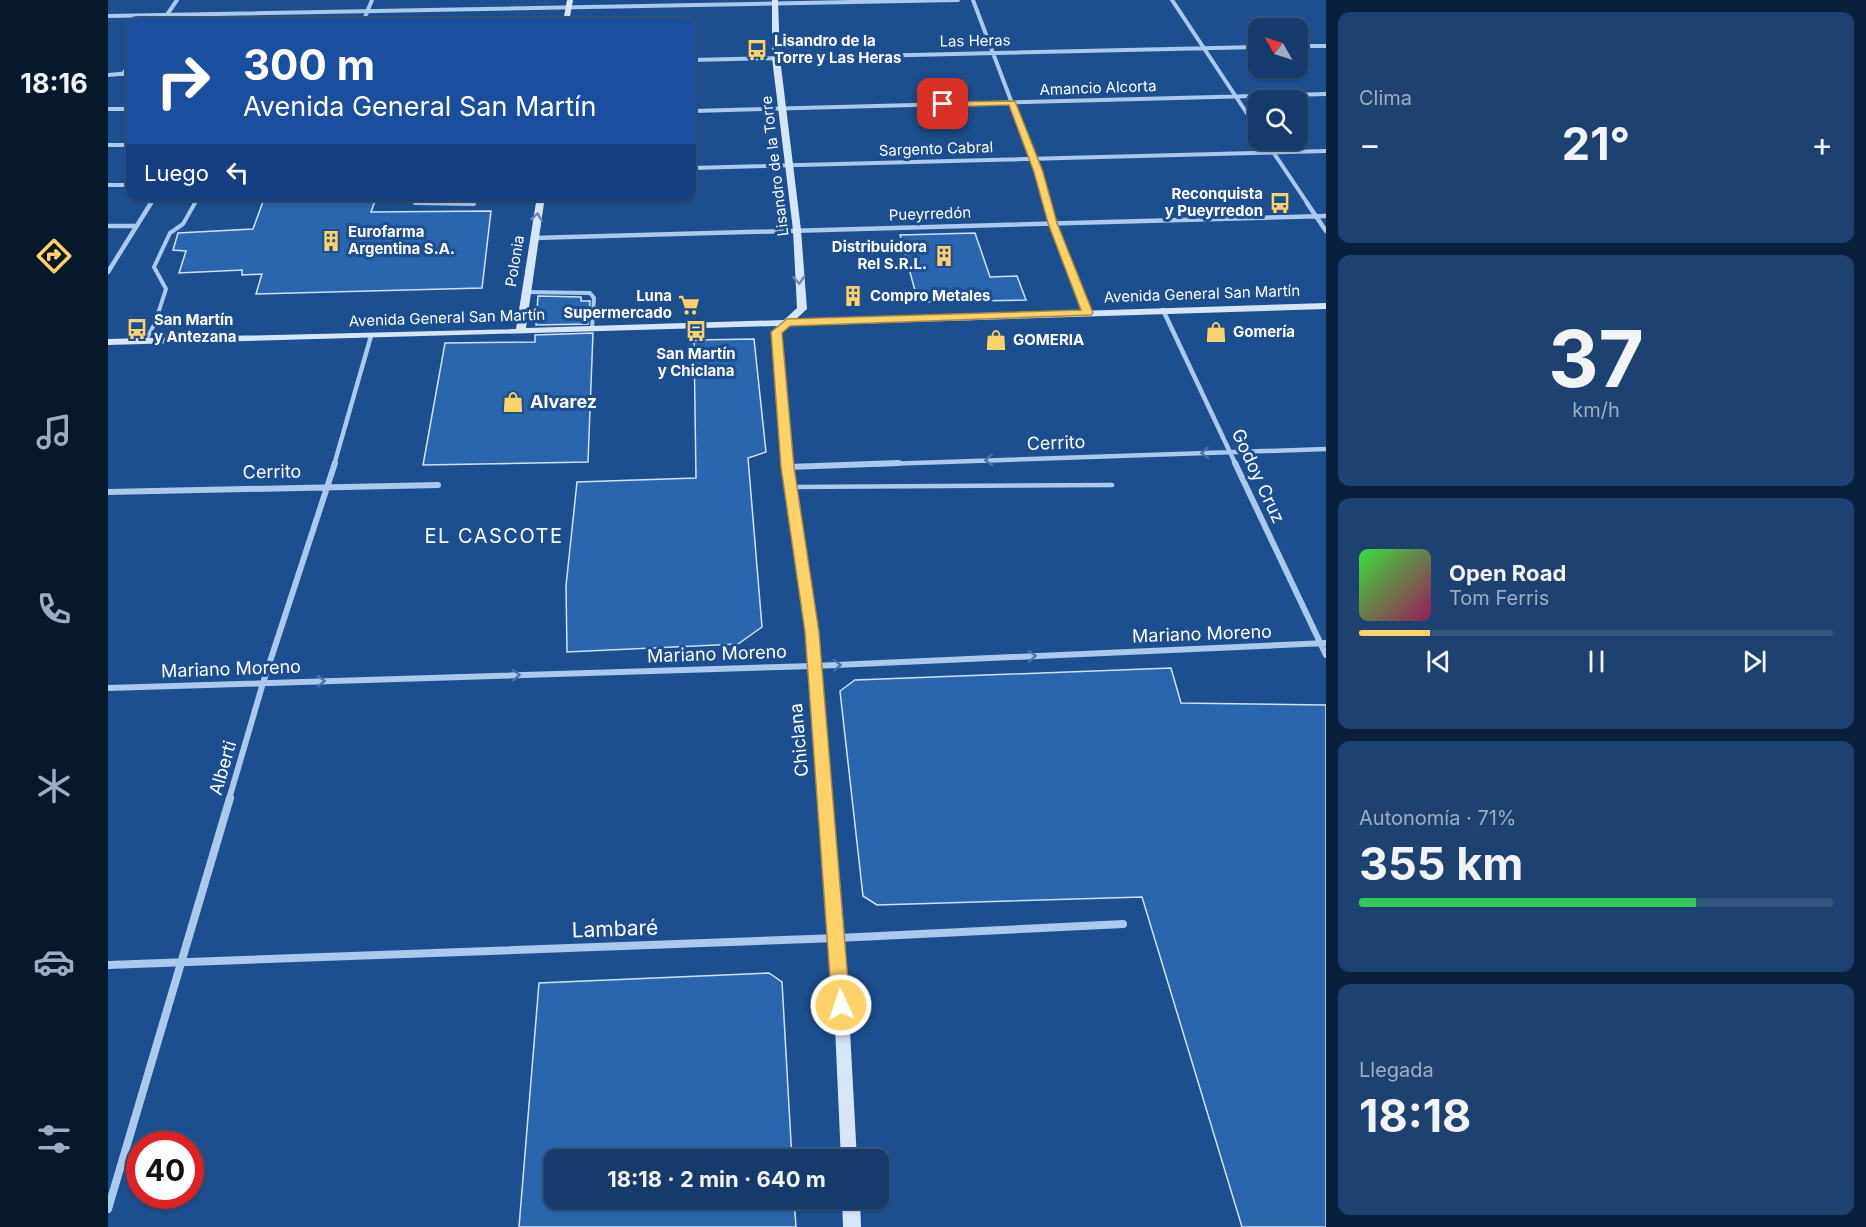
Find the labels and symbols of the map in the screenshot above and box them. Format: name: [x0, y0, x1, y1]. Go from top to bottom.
north arrow: [1248, 18, 1308, 78]
street label: Las Heras: [939, 30, 1011, 51]
place label: Lisandro de la Torre y Las Heras: [774, 31, 901, 67]
bus stop icon: Lisandro de la Torre y Las Heras: [745, 38, 769, 62]
street label: Amancio Alcorta: [1039, 76, 1157, 99]
pin: [917, 78, 968, 129]
street label: Lisandro de la Torre: [756, 95, 793, 237]
street label: Sargento Cabral: [878, 137, 994, 160]
place label: Reconquista y Pueyrredon: [1165, 184, 1263, 220]
bus stop icon: Reconquista y Pueyrredon: [1268, 191, 1292, 215]
street label: Pueyrredón: [888, 203, 971, 224]
one-way arrow: [531, 213, 543, 222]
place label: Eurofarma Argentina S.A.: [348, 222, 455, 258]
building icon: Eurofarma Argentina S.A.: [319, 229, 343, 253]
street label: Polonia: [501, 234, 528, 288]
place label: Distribuidora Rel S.R.L.: [832, 237, 927, 273]
building icon: Distribuidora Rel S.R.L.: [932, 244, 956, 268]
one-way arrow: [793, 275, 806, 284]
street label: Avenida General San Martín: [1104, 281, 1300, 306]
building icon: Compro Metales: [841, 284, 865, 308]
place label: Luna Supermercado: [564, 286, 672, 322]
place label: Compro Metales: [870, 286, 991, 305]
supermarket icon: Luna Supermercado: [677, 293, 701, 317]
street label: Avenida General San Martín: [349, 305, 545, 330]
place label: San Martín y Antezana: [154, 310, 236, 346]
bus stop icon: San Martín y Antezana: [125, 317, 149, 341]
bus stop icon: San Martín y Chiclana: [684, 319, 708, 343]
shop icon: Gomería: [1204, 320, 1228, 344]
place label: Gomería: [1233, 322, 1295, 341]
shop icon: GOMERIA: [984, 328, 1008, 352]
place label: GOMERIA: [1013, 330, 1084, 349]
place label: San Martín y Chiclana: [656, 344, 736, 380]
shop icon: Alvarez: [501, 390, 525, 414]
place label: Alvarez: [530, 391, 597, 412]
street label: Godoy Cruz: [1228, 425, 1289, 526]
street label: Cerrito: [1026, 431, 1086, 454]
one-way arrow: [1200, 446, 1209, 459]
one-way arrow: [984, 454, 993, 466]
street label: Cerrito: [242, 460, 301, 483]
district label: EL CASCOTE: [424, 524, 564, 548]
street label: Mariano Moreno: [1132, 621, 1272, 646]
street label: Mariano Moreno: [647, 641, 787, 666]
one-way arrow: [1027, 650, 1036, 663]
street label: Mariano Moreno: [161, 656, 301, 681]
one-way arrow: [832, 658, 841, 671]
one-way arrow: [511, 668, 520, 681]
one-way arrow: [317, 674, 326, 687]
street label: Chiclana: [785, 702, 812, 778]
street label: Alberti: [205, 738, 240, 797]
street label: Lambaré: [571, 914, 659, 943]
position arrow: [809, 973, 873, 1037]
speed limit sign: 40: [126, 1131, 204, 1209]

